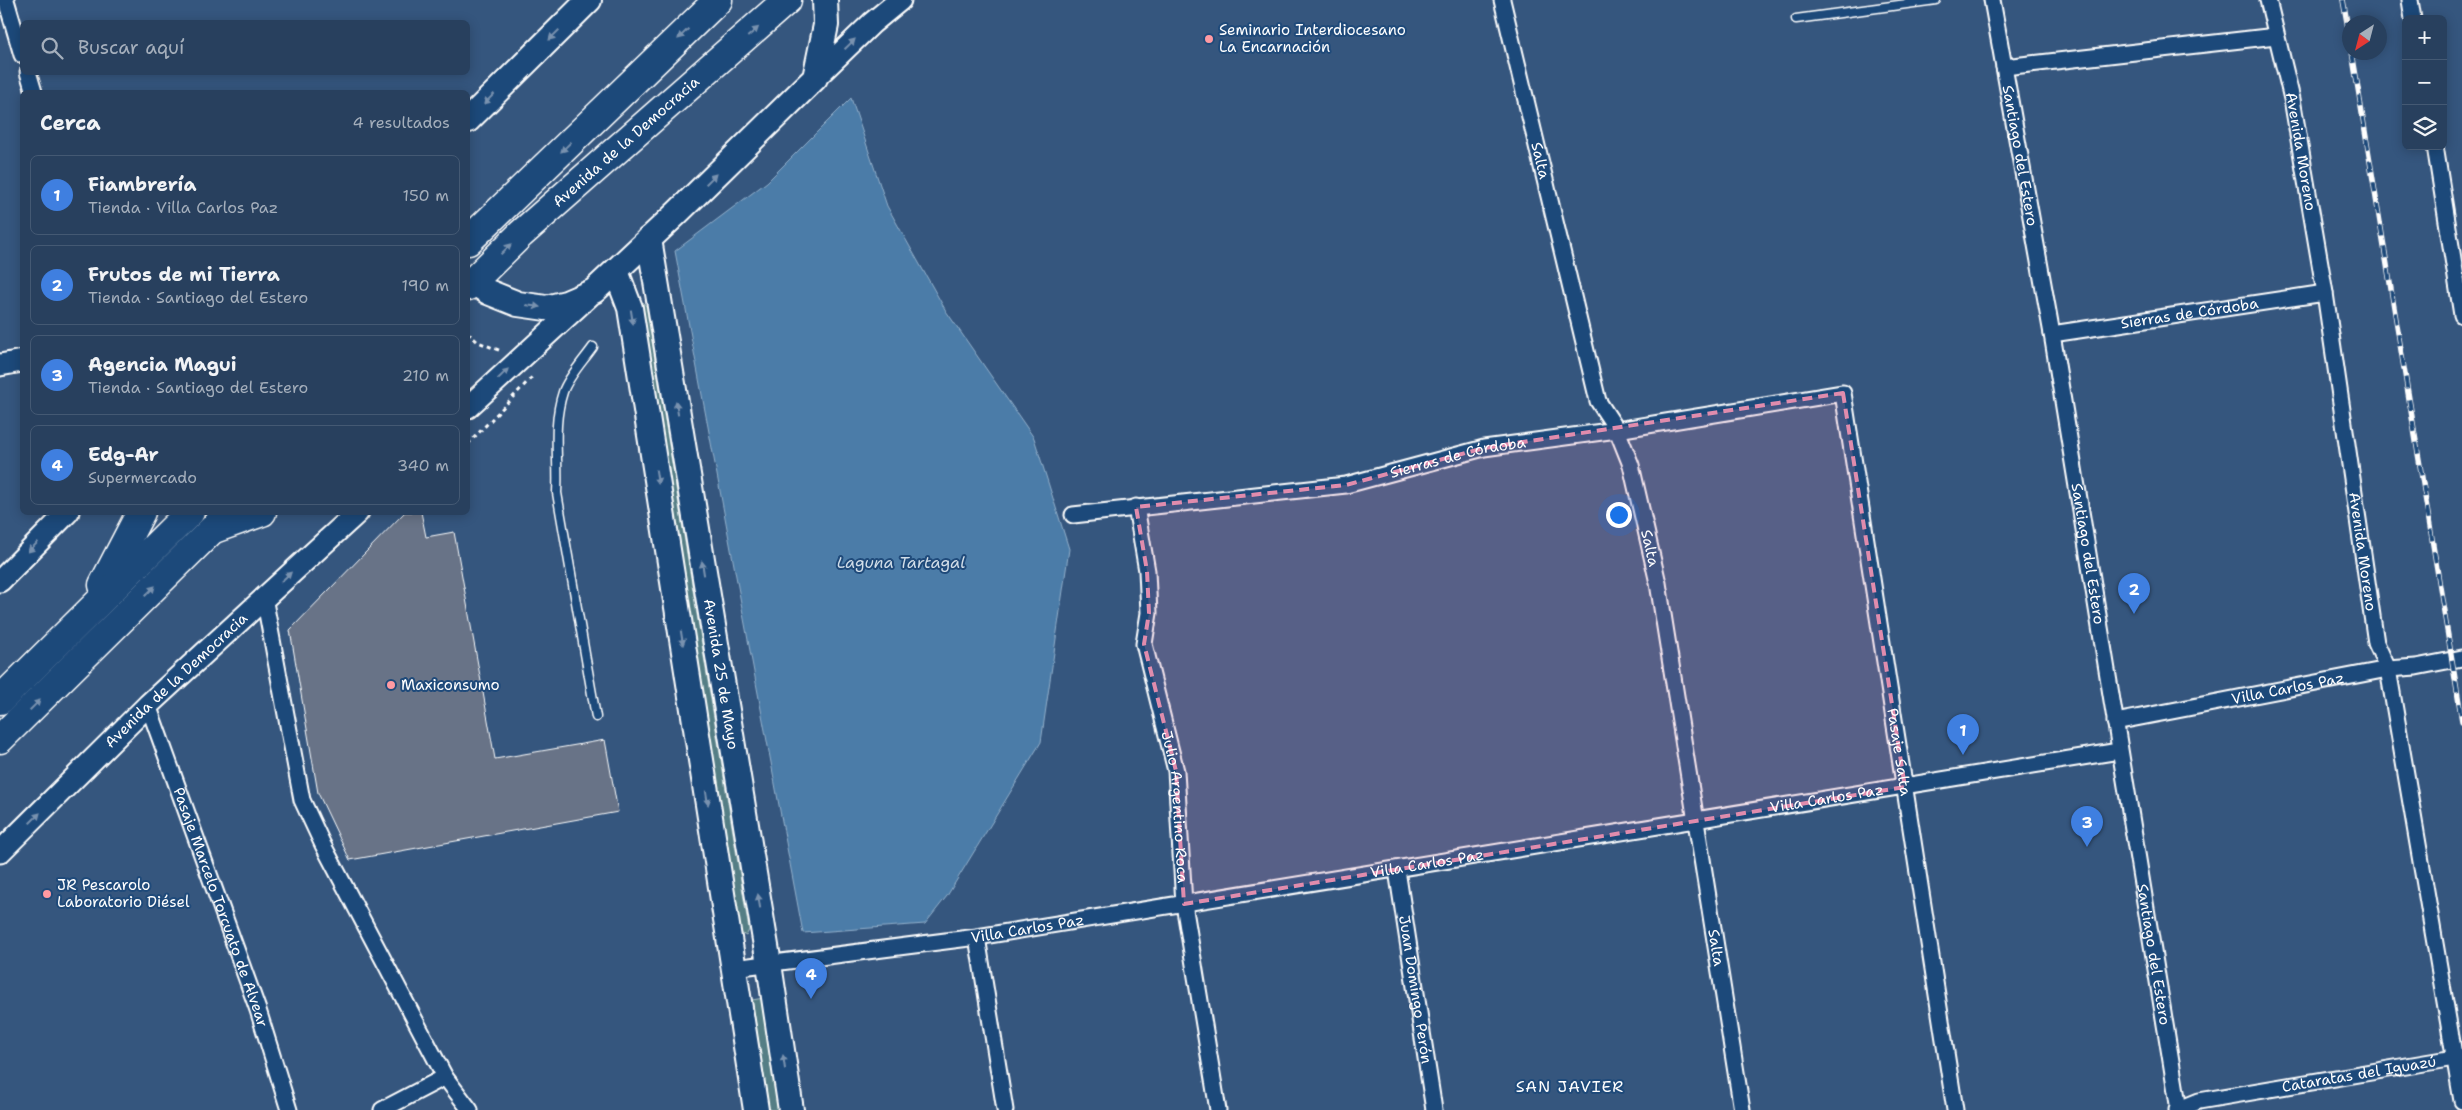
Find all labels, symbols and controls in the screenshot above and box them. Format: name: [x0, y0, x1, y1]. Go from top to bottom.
north arrow: [2342, 15, 2387, 60]
map controls: [2402, 15, 2447, 150]
button: +: [2402, 15, 2447, 60]
search box: [20, 20, 470, 75]
place label: Seminario Interdiocesano La Encarnación: [1219, 20, 1406, 57]
one-way arrow: [747, 26, 759, 38]
one-way arrow: [677, 28, 689, 40]
one-way arrow: [548, 29, 560, 41]
marker: Seminario Interdiocesano La Encarnación: [1203, 33, 1215, 45]
icon: search: [38, 34, 66, 62]
text: Buscar aquí: [78, 35, 184, 60]
one-way arrow: [844, 38, 856, 50]
button: −: [2402, 60, 2447, 105]
street label: Avenida de la Democracia: [548, 71, 704, 212]
street label: Santiago del Estero: [1997, 84, 2042, 228]
street label: Avenida Moreno: [2281, 90, 2321, 212]
one-way arrow: [483, 93, 495, 105]
button: layers: [2402, 105, 2447, 150]
text: Cerca: [40, 109, 101, 137]
text: 4 resultados: [352, 112, 450, 133]
street label: Salta: [1526, 140, 1555, 182]
one-way arrow: [560, 141, 572, 153]
text: Fiambrería: [88, 172, 196, 197]
one-way arrow: [705, 173, 717, 185]
text: 1: [53, 185, 61, 206]
text: 150 m: [402, 185, 449, 206]
text: Tienda · Villa Carlos Paz: [88, 197, 278, 218]
one-way arrow: [500, 243, 512, 255]
text: Frutos de mi Tierra: [88, 262, 280, 287]
text: 2: [51, 275, 63, 296]
text: 190 m: [402, 275, 449, 296]
text: Tienda · Santiago del Estero: [88, 287, 308, 308]
street label: Sierras de Córdoba: [2119, 293, 2260, 334]
one-way arrow: [525, 302, 541, 310]
one-way arrow: [628, 309, 636, 325]
text: Agencia Magui: [88, 352, 237, 377]
text: 3: [51, 365, 63, 386]
text: 210 m: [402, 365, 449, 386]
one-way arrow: [496, 368, 508, 380]
text: Tienda · Santiago del Estero: [88, 377, 308, 398]
one-way arrow: [672, 400, 680, 416]
street label: Sierras de Córdoba: [1388, 432, 1528, 483]
text: Edg-Ar: [88, 442, 159, 467]
text: 4: [51, 455, 63, 476]
text: 340 m: [397, 455, 449, 476]
text: Supermercado: [88, 467, 197, 488]
one-way arrow: [653, 470, 661, 486]
street label: Santiago del Estero: [2067, 482, 2109, 626]
street label: Avenida Moreno: [2344, 491, 2381, 612]
your location: [1606, 502, 1632, 528]
street label: Salta: [1636, 528, 1664, 569]
one-way arrow: [27, 541, 39, 553]
water label: Laguna Tartagal: [837, 552, 965, 573]
one-way arrow: [699, 560, 707, 576]
one-way arrow: [280, 571, 292, 583]
pin: 2: [2118, 573, 2150, 614]
one-way arrow: [144, 585, 156, 597]
street label: Avenida 25 de Mayo: [699, 597, 743, 751]
street label: Avenida de la Democracia: [100, 608, 252, 752]
one-way arrow: [678, 630, 686, 646]
street label: Villa Carlos Paz: [2230, 668, 2346, 709]
place label: Maxiconsumo: [401, 675, 500, 695]
marker: Maxiconsumo: [385, 679, 397, 691]
one-way arrow: [28, 699, 40, 711]
street label: Pasaje Salta: [1882, 707, 1916, 798]
pin: 1: [1947, 714, 1979, 755]
street label: Julio Argentino Roca: [1156, 729, 1193, 884]
street label: Villa Carlos Paz: [1769, 780, 1885, 818]
street label: Pasaje Marcelo Torcuato de Alvear: [169, 785, 273, 1030]
one-way arrow: [704, 791, 712, 807]
pin: 3: [2071, 806, 2103, 847]
one-way arrow: [28, 812, 40, 824]
street label: Villa Carlos Paz: [1369, 845, 1485, 883]
place label: JR Pescarolo Laboratorio Diésel: [57, 875, 190, 912]
street label: Santiago del Estero: [2132, 882, 2175, 1026]
marker: JR Pescarolo Laboratorio Diésel: [41, 888, 53, 900]
one-way arrow: [755, 893, 763, 909]
street label: Villa Carlos Paz: [970, 910, 1086, 948]
street label: Juan Domingo Perón: [1394, 914, 1437, 1065]
street label: Salta: [1703, 928, 1729, 968]
pin: 4: [795, 958, 827, 999]
street label: Cataratas del Iguazú: [2280, 1051, 2438, 1097]
one-way arrow: [780, 1053, 788, 1069]
district label: SAN JAVIER: [1516, 1076, 1624, 1097]

